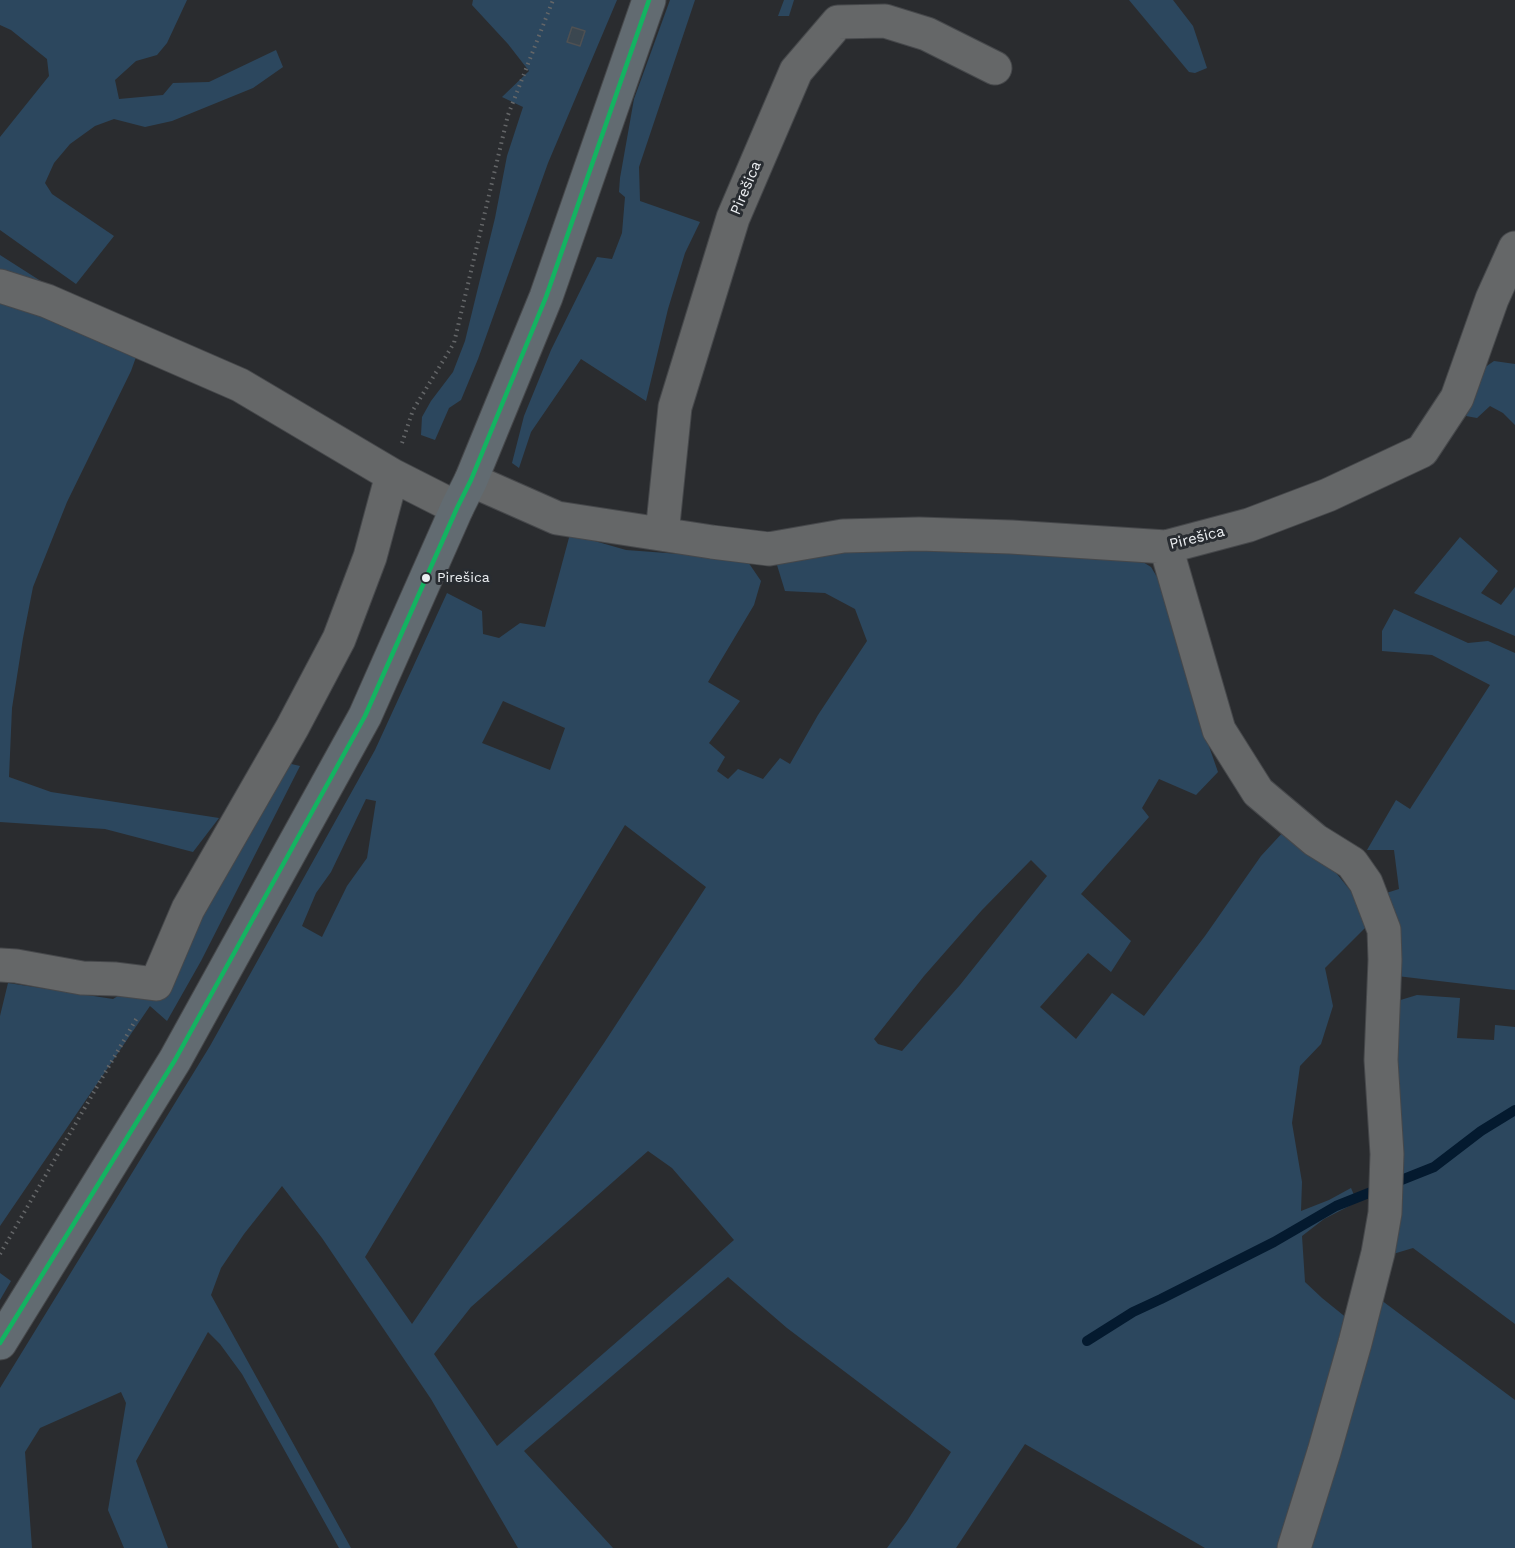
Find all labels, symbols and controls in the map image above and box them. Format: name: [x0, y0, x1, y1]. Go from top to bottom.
street label: Pirešica: [727, 158, 765, 218]
street label: Pirešica: [1167, 522, 1227, 554]
place label: Pirešica: [437, 570, 490, 586]
marker: Pirešica: [420, 572, 432, 584]

